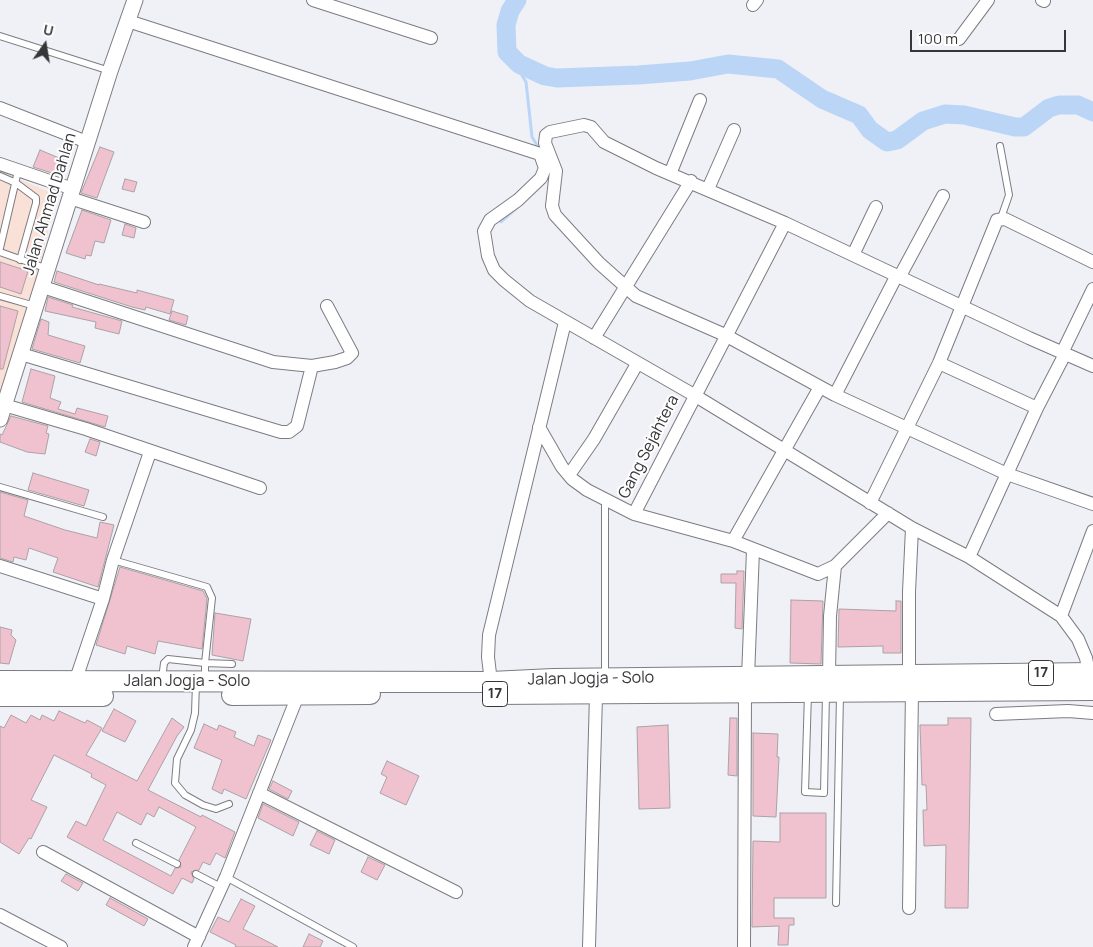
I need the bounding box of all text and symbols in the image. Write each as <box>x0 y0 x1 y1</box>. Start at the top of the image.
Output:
north arrow <box>20 20 70 70</box>
text: U <box>41 20 56 40</box>
scale bar <box>913 20 1069 52</box>
text: 100 m <box>918 28 958 49</box>
street label: Jalan Ahmad Dahlan <box>19 131 81 277</box>
street label: Gang Sejahtera <box>615 392 683 502</box>
road number: 17 <box>1028 660 1054 686</box>
street label: Jalan Jogja - Solo <box>528 668 654 690</box>
street label: Jalan Jogja - Solo <box>124 672 250 692</box>
road number: 17 <box>482 682 508 706</box>

